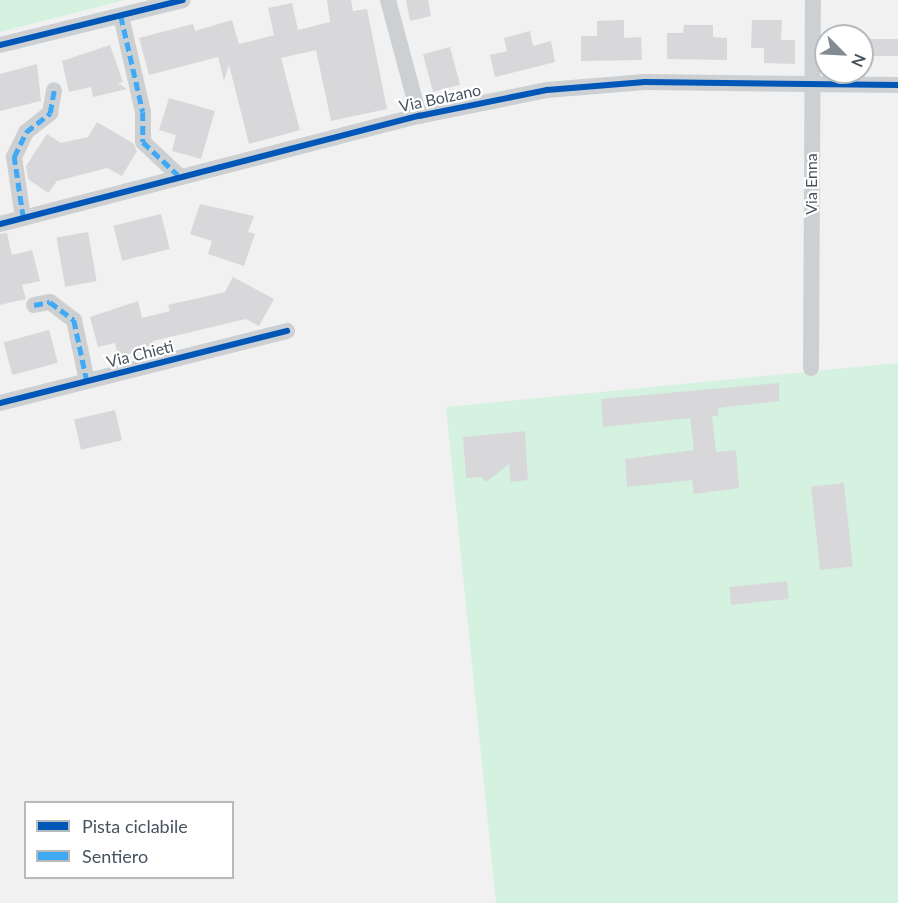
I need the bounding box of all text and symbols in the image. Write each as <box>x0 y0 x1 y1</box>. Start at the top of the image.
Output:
north arrow <box>814 24 874 84</box>
text: N <box>848 51 870 70</box>
street label: Via Bolzano <box>397 80 483 116</box>
street label: Via Enna <box>801 153 821 215</box>
street label: Via Chieti <box>104 336 176 372</box>
legend <box>24 801 234 879</box>
text: Pista ciclabile <box>82 815 188 837</box>
text: Sentiero <box>82 845 148 867</box>

